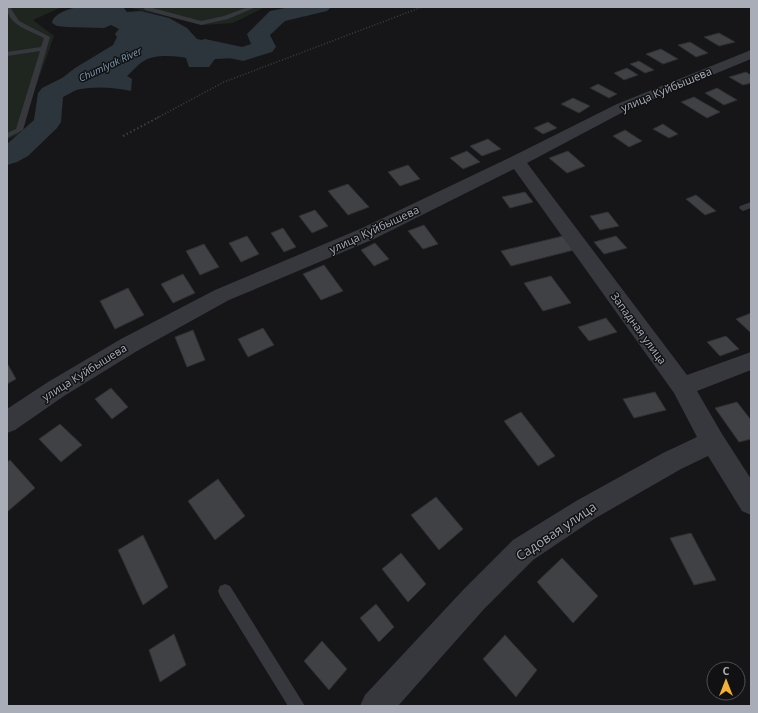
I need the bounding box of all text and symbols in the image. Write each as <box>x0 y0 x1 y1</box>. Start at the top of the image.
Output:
water label: Chumlyak River <box>76 43 145 85</box>
street label: улица Куйбышева <box>618 63 714 115</box>
street label: улица Куйбышева <box>327 202 421 256</box>
street label: Западная улица <box>608 289 670 367</box>
street label: улица Куйбышева <box>39 340 129 404</box>
street label: Садовая улица <box>512 497 600 565</box>
north arrow <box>706 661 746 701</box>
text: С <box>722 663 730 678</box>

